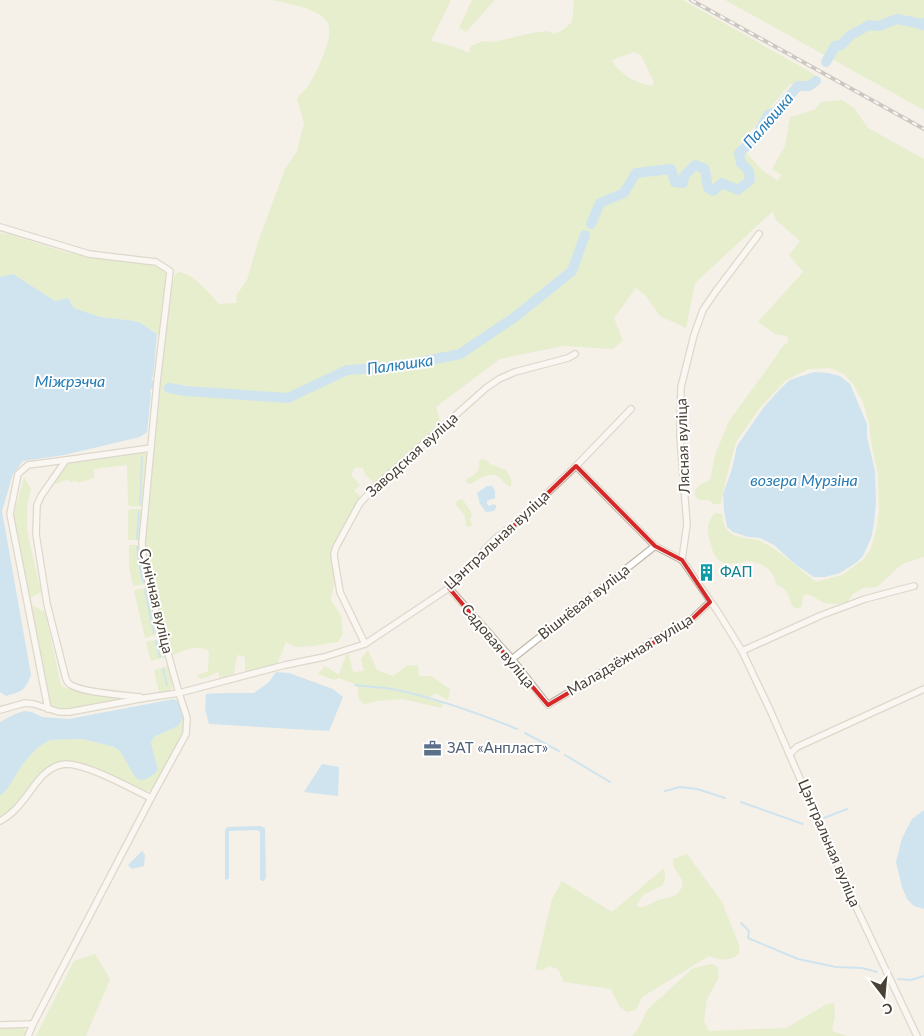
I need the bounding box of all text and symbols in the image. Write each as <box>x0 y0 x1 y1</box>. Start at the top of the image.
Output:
water label: Палюшка <box>738 88 797 151</box>
water label: Палюшка <box>365 349 434 378</box>
water label: Міжрэчча <box>35 371 105 390</box>
street label: Лясная вуліца <box>671 398 693 495</box>
street label: Заводская вуліца <box>362 408 461 500</box>
water label: возера Мурзіна <box>750 470 858 489</box>
street label: Цэнтральная вуліца <box>440 486 553 593</box>
street label: Сунічная вуліца <box>136 546 178 655</box>
street label: Вішнёвая вуліца <box>534 560 633 643</box>
building icon: ФАП <box>696 562 716 582</box>
place label: ФАП <box>720 562 753 580</box>
street label: Садовая вуліца <box>458 600 539 691</box>
street label: Маладзёжная вуліца <box>563 609 696 699</box>
office icon: ЗАТ «Анпласт» <box>423 738 443 758</box>
place label: ЗАТ «Анпласт» <box>447 738 548 756</box>
street label: Цэнтральная вуліца <box>795 776 865 909</box>
north arrow <box>859 971 909 1021</box>
text: С <box>880 1000 895 1019</box>

